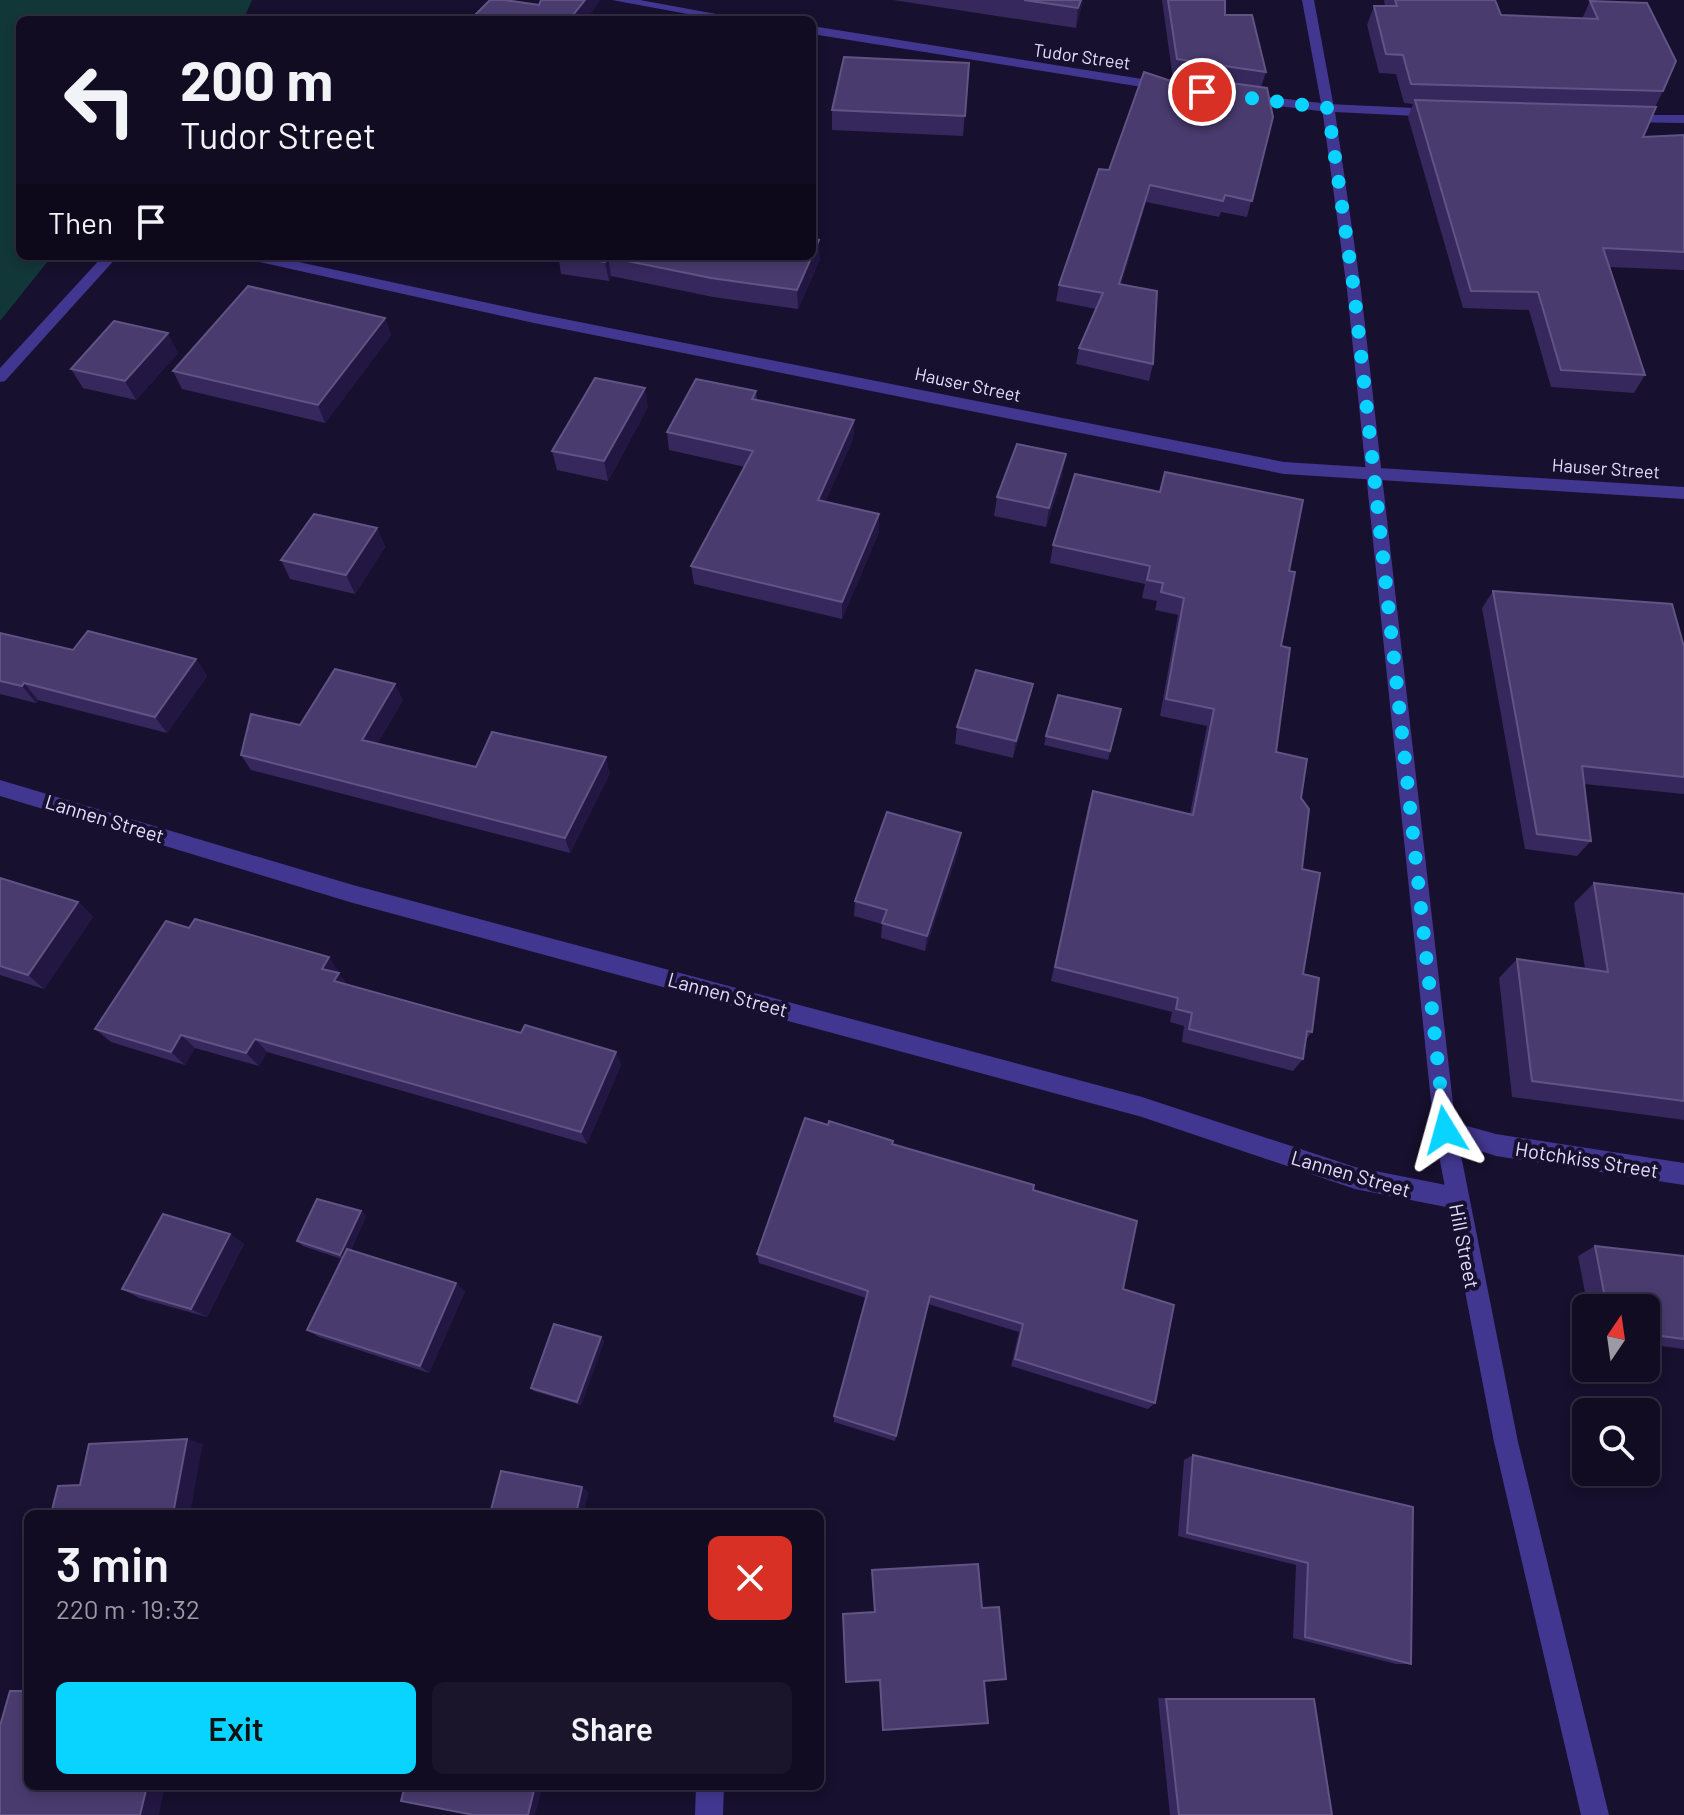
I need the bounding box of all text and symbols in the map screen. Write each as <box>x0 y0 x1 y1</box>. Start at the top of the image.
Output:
street label: Tudor Street <box>1032 38 1132 74</box>
text: 200 m <box>180 45 333 112</box>
icon: left <box>48 48 152 152</box>
pin <box>1168 58 1236 126</box>
icon: arrive <box>1180 70 1224 114</box>
text: Tudor Street <box>180 113 376 156</box>
icon: arrive <box>129 200 173 244</box>
text: Then <box>48 204 113 240</box>
street label: Hauser Street <box>913 362 1023 406</box>
street label: Hauser Street <box>1551 453 1661 483</box>
street label: Lannen Street <box>43 789 167 847</box>
street label: Lannen Street <box>665 966 791 1022</box>
position arrow <box>1403 1088 1487 1172</box>
street label: Hotchkiss Street <box>1514 1136 1660 1182</box>
street label: Lannen Street <box>1289 1145 1413 1201</box>
street label: Hill Street <box>1445 1202 1485 1290</box>
north arrow <box>1572 1294 1660 1382</box>
map controls <box>1572 1294 1660 1486</box>
button: search <box>1572 1398 1660 1486</box>
text: 3 min <box>56 1534 169 1592</box>
button: close <box>708 1536 792 1620</box>
text: 220 m · 19:32 <box>56 1593 200 1624</box>
button: Exit <box>56 1682 416 1774</box>
button: Share <box>432 1682 792 1774</box>

